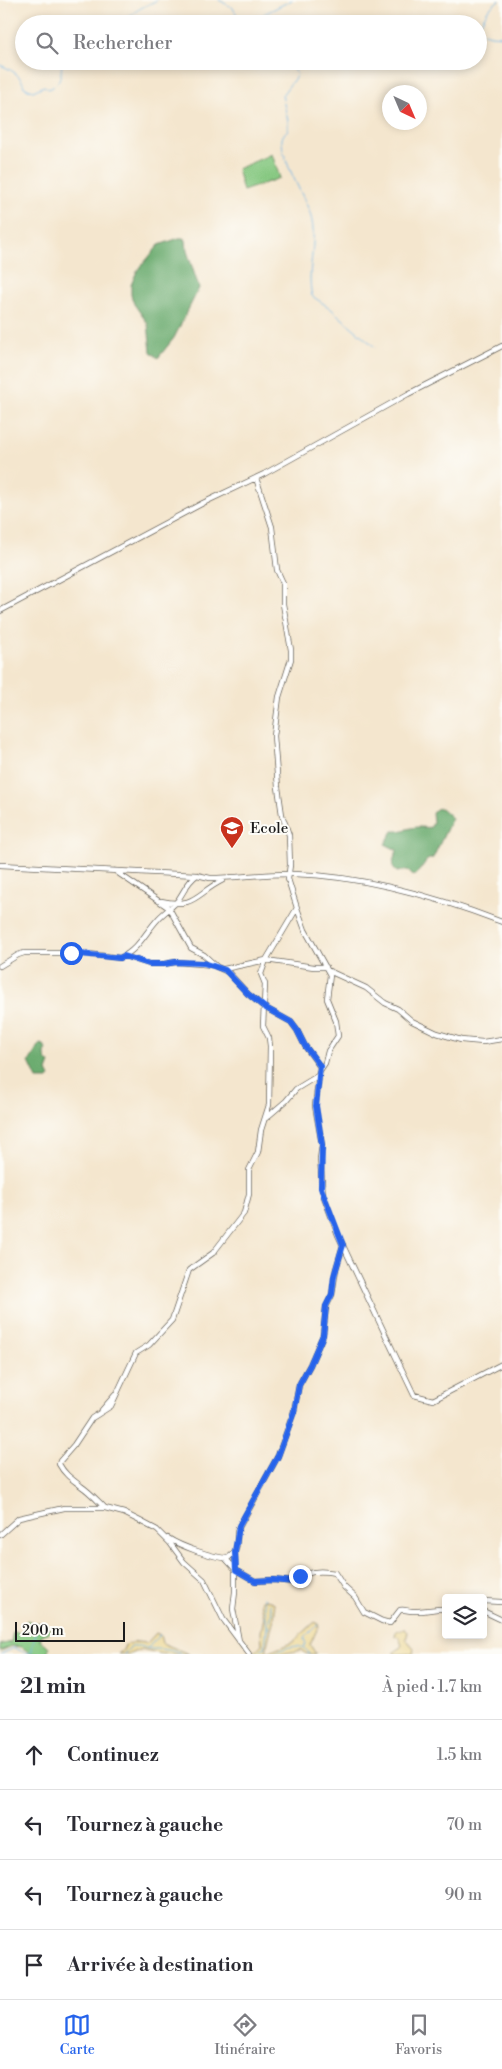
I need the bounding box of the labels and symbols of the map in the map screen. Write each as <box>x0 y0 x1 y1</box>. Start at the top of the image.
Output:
north arrow <box>382 85 427 130</box>
school or university icon: Ecole <box>219 815 245 849</box>
place label: Ecole <box>250 819 288 838</box>
route start <box>60 942 83 965</box>
route end <box>289 1565 312 1588</box>
scale bar <box>15 1619 125 1642</box>

